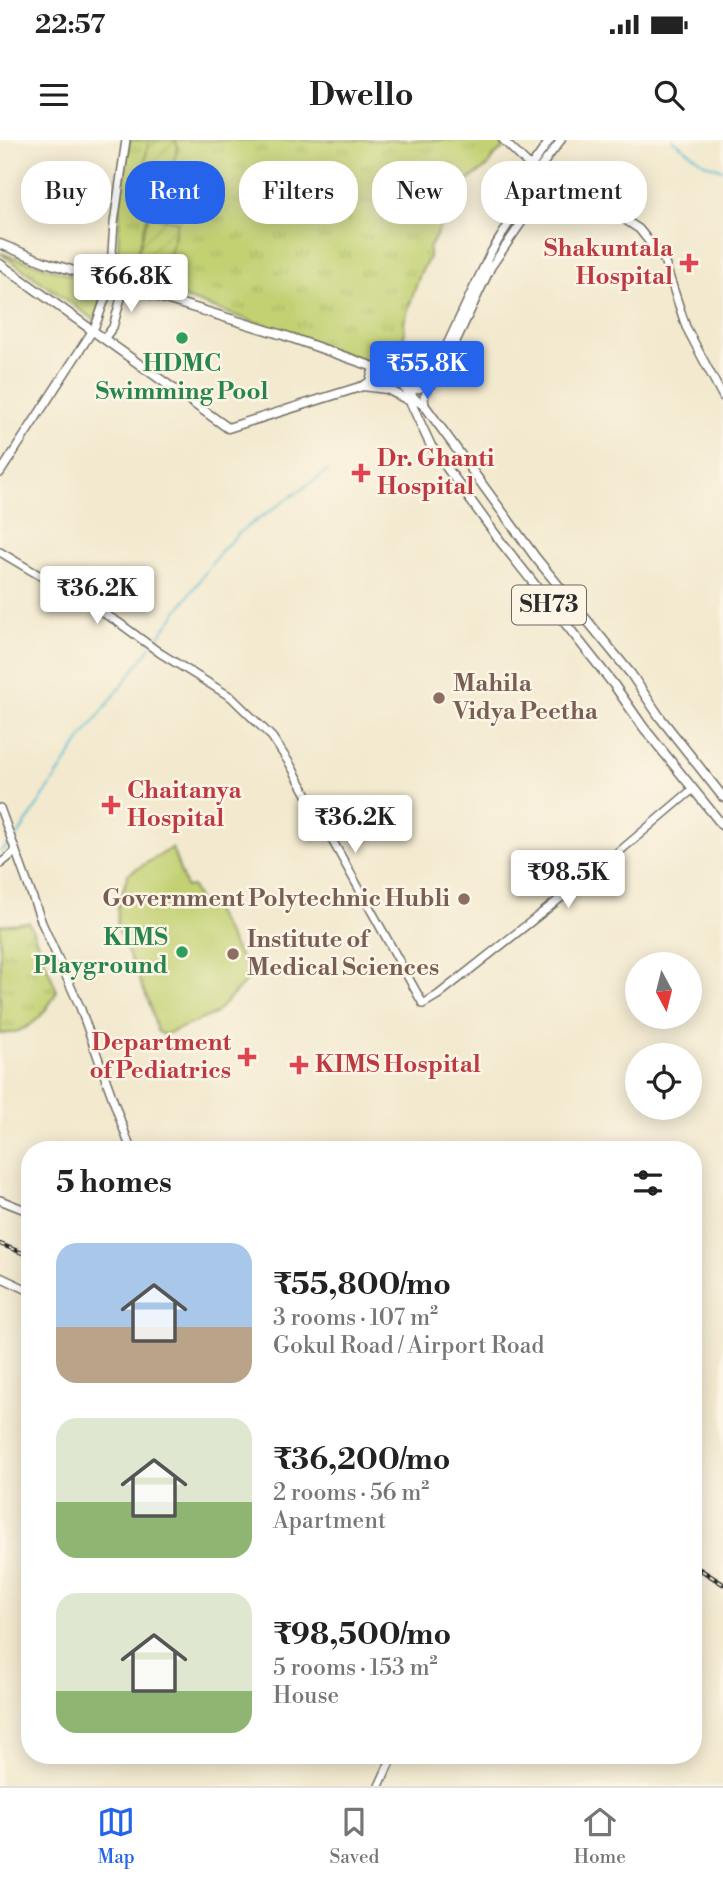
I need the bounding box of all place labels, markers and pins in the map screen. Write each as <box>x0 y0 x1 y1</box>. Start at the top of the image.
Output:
place label: Shakuntala Hospital <box>544 234 674 292</box>
marker: Shakuntala Hospital <box>679 253 699 273</box>
pin: ₹66.8K <box>74 254 188 314</box>
marker: HDMC Swimming Pool <box>174 330 190 346</box>
pin: ₹55.8K <box>370 342 484 401</box>
place label: HDMC Swimming Pool <box>95 349 269 407</box>
place label: Dr. Ghanti Hospital <box>377 444 495 502</box>
marker: Dr. Ghanti Hospital <box>351 463 371 483</box>
pin: ₹36.2K <box>40 566 154 626</box>
place label: Mahila Vidya Peetha <box>452 669 599 727</box>
marker: Mahila Vidya Peetha <box>431 690 447 706</box>
place label: Chaitanya Hospital <box>127 776 242 834</box>
marker: Chaitanya Hospital <box>101 795 121 815</box>
pin: ₹36.2K <box>298 796 412 855</box>
pin: ₹98.5K <box>511 850 625 910</box>
place label: Government Polytechnic Hubli <box>102 884 450 914</box>
marker: Government Polytechnic Hubli <box>456 891 472 907</box>
place label: KIMS Playground <box>33 923 168 981</box>
place label: Institute of Medical Sciences <box>247 925 439 983</box>
marker: KIMS Playground <box>174 944 190 960</box>
marker: Institute of Medical Sciences <box>225 946 241 962</box>
place label: Department of Pediatrics <box>90 1028 231 1086</box>
marker: Department of Pediatrics <box>237 1047 257 1067</box>
place label: KIMS Hospital <box>315 1050 481 1080</box>
marker: KIMS Hospital <box>289 1055 309 1075</box>

